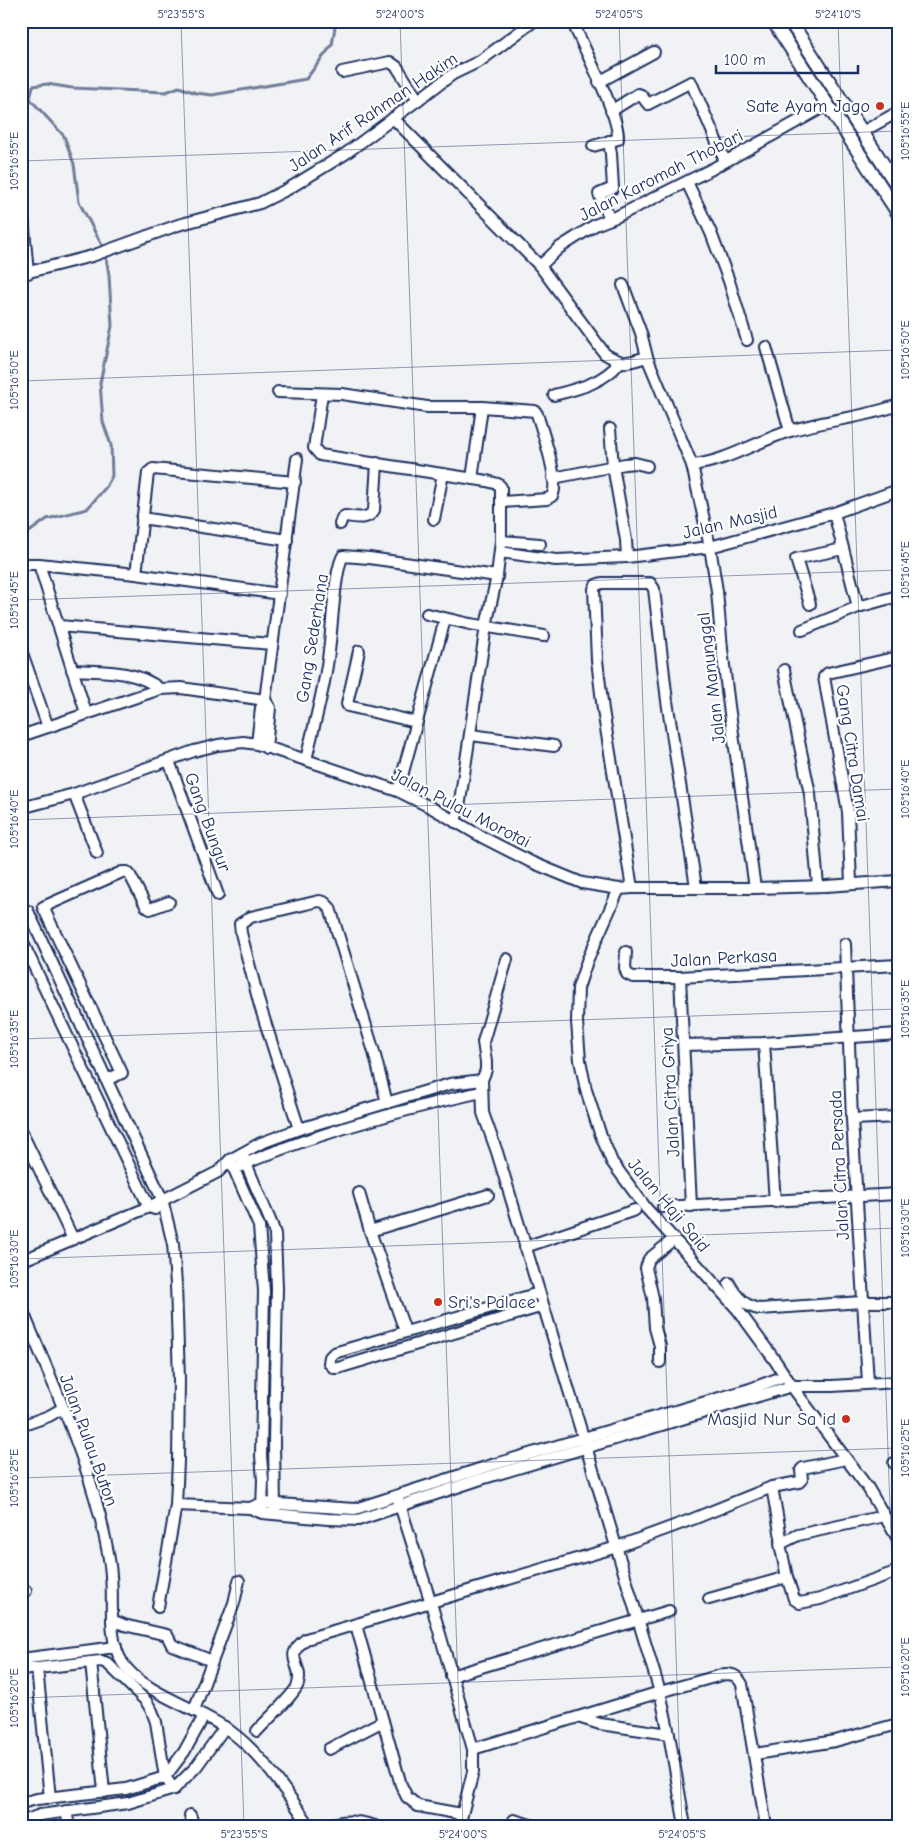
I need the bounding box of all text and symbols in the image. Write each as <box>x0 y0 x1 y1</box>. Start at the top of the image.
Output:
text: 5°23'55"S <box>157 7 205 21</box>
text: 5°24'00"S <box>376 7 425 21</box>
text: 5°24'05"S <box>595 7 643 21</box>
text: 5°24'10"S <box>815 7 861 21</box>
scale bar <box>716 42 859 74</box>
street label: Jalan Arif Rahman Hakim <box>285 48 462 177</box>
text: 100 m <box>724 51 766 69</box>
place label: Sate Ayam Jago <box>746 96 870 117</box>
marker: Sate Ayam Jago <box>874 100 886 112</box>
text: 105°16'55"E <box>898 102 912 160</box>
street label: Jalan Karomah Thobari <box>576 125 747 226</box>
text: 105°16'55"E <box>7 132 21 190</box>
text: 105°16'50"E <box>898 320 912 380</box>
text: 105°16'50"E <box>7 350 21 410</box>
street label: Jalan Masjid <box>681 501 779 544</box>
text: 105°16'45"E <box>898 541 912 599</box>
text: 105°16'45"E <box>7 571 21 629</box>
street label: Gang Sederhana <box>292 572 333 704</box>
street label: Jalan Manunggal <box>693 611 730 745</box>
street label: Gang Citra Damai <box>831 683 874 823</box>
text: 105°16'40"E <box>898 760 912 818</box>
street label: Jalan Pulau Morotai <box>388 764 534 853</box>
street label: Gang Bungur <box>180 770 235 875</box>
text: 105°16'40"E <box>7 790 21 848</box>
street label: Jalan Perkasa <box>670 945 778 972</box>
text: 105°16'35"E <box>898 980 912 1038</box>
text: 105°16'35"E <box>7 1010 21 1068</box>
street label: Jalan Citra Griya <box>657 1026 684 1158</box>
street label: Jalan Citra Persada <box>825 1089 854 1240</box>
street label: Jalan Haji Said <box>623 1154 714 1257</box>
text: 105°16'30"E <box>898 1198 912 1258</box>
text: 105°16'30"E <box>7 1229 21 1289</box>
place label: Sri's Palace <box>448 1292 536 1313</box>
marker: Sri's Palace <box>432 1296 444 1308</box>
street label: Jalan Pulau Buton <box>55 1371 122 1509</box>
place label: Masjid Nur Sa id <box>707 1409 836 1430</box>
marker: Masjid Nur Sa id <box>840 1413 852 1425</box>
text: 105°16'25"E <box>898 1419 912 1477</box>
text: 105°16'25"E <box>7 1449 21 1507</box>
text: 105°16'20"E <box>898 1637 912 1697</box>
text: 105°16'20"E <box>7 1668 21 1728</box>
text: 5°23'55"S <box>220 1827 268 1841</box>
text: 5°24'00"S <box>439 1827 488 1841</box>
text: 5°24'05"S <box>658 1827 706 1841</box>

